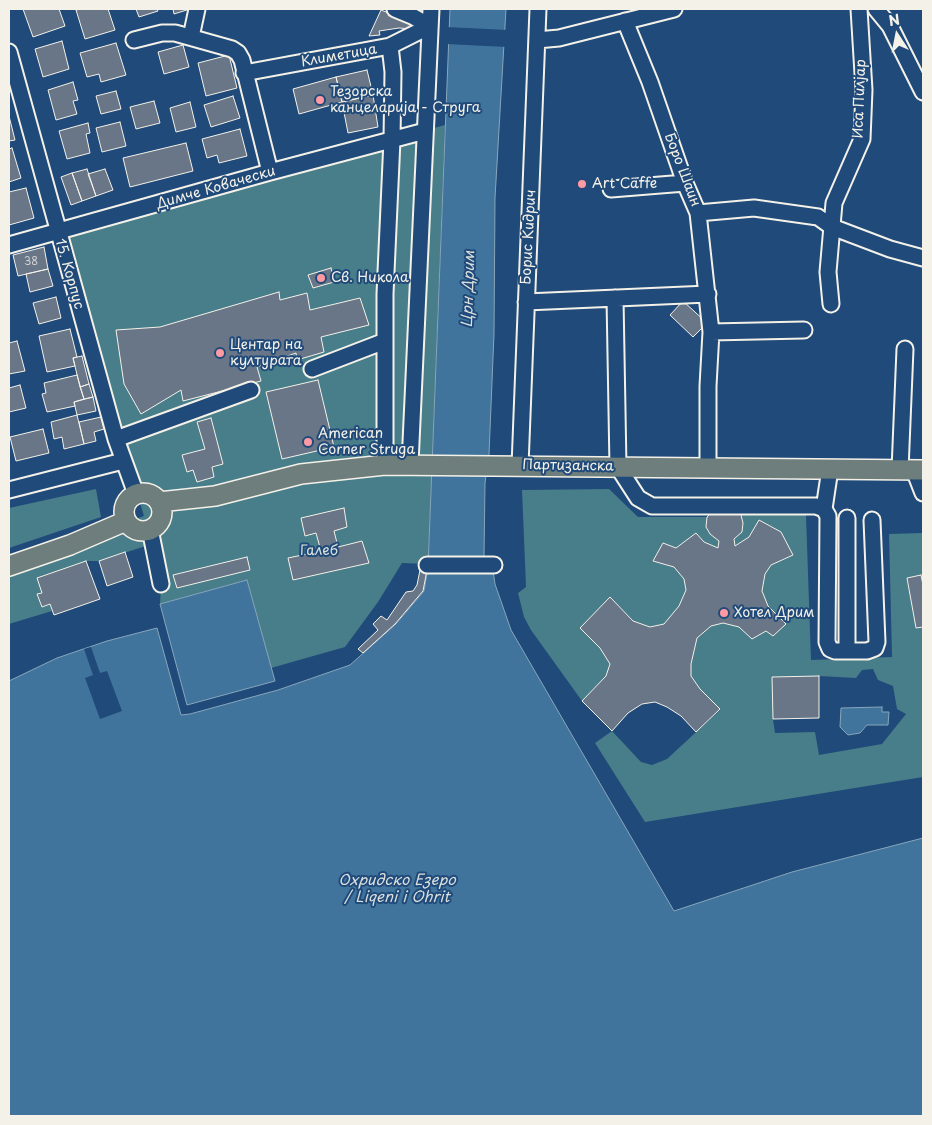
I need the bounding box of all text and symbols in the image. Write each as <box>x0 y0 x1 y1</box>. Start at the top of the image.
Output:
text: N <box>887 8 901 31</box>
north arrow <box>872 10 922 60</box>
street label: Климетица <box>300 41 378 71</box>
street label: Иса Пилјар <box>850 59 870 139</box>
place label: Тезорска канцеларија - Струга <box>330 84 480 116</box>
marker: Тезорска канцеларија - Струга <box>314 94 326 106</box>
street label: Боро Шаин <box>660 131 704 209</box>
street label: Димче Ковачески <box>155 163 277 213</box>
place label: Art Caffe <box>592 176 657 192</box>
marker: Art Caffe <box>576 178 588 190</box>
street label: Борис Кидрич <box>518 189 540 285</box>
street label: 15. Корпус <box>51 237 87 311</box>
water label: Црн Дрим <box>459 250 479 328</box>
house number: 38 <box>24 255 38 269</box>
place label: Св. Никола <box>331 270 409 286</box>
marker: Св. Никола <box>315 272 327 284</box>
place label: Центар на културата <box>230 337 302 370</box>
marker: Центар на културата <box>214 347 226 359</box>
place label: American Corner Struga <box>318 426 415 458</box>
marker: American Corner Struga <box>302 436 314 448</box>
street label: Партизанска <box>522 457 614 475</box>
park label: Галеб <box>300 543 338 559</box>
place label: Хотел Дрим <box>734 605 815 621</box>
marker: Хотел Дрим <box>718 607 730 619</box>
water label: Охридско Езеро / Liqeni i Ohrit <box>338 872 456 907</box>

